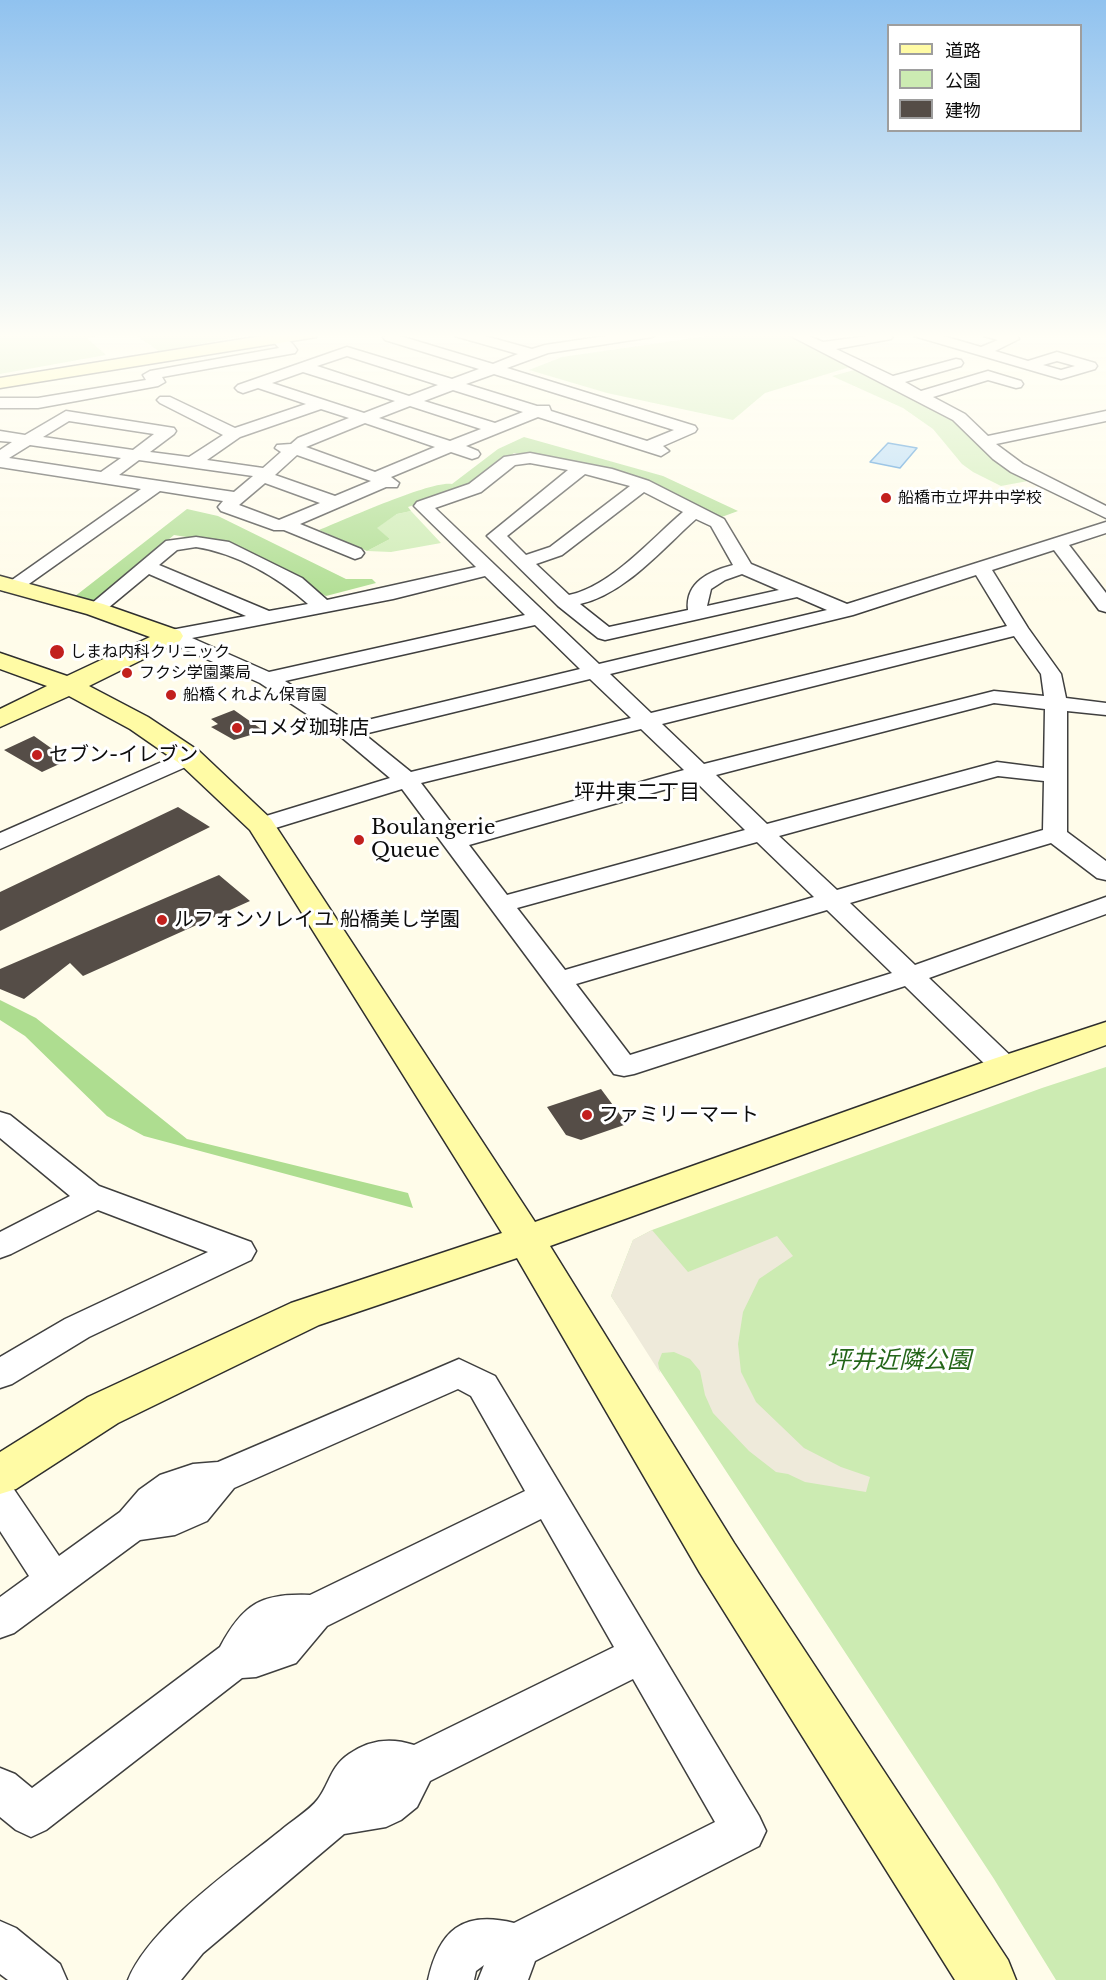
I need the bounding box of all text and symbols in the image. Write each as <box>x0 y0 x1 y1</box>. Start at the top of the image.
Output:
legend <box>887 24 1082 132</box>
text: 道路 <box>945 40 981 62</box>
text: 公園 <box>945 70 981 92</box>
text: 建物 <box>945 100 981 122</box>
place label: 船橋市立坪井中学校 <box>898 488 1042 508</box>
marker: 船橋市立坪井中学校 <box>879 491 893 505</box>
place label: しまね内科クリニック <box>70 642 230 662</box>
marker: しまね内科クリニック <box>48 643 66 661</box>
place label: フクシ学園薬局 <box>139 663 251 683</box>
marker: フクシ学園薬局 <box>120 666 134 680</box>
place label: 船橋くれよん保育園 <box>183 685 327 705</box>
marker: 船橋くれよん保育園 <box>164 688 178 702</box>
place label: コメダ珈琲店 <box>249 716 369 740</box>
marker: コメダ珈琲店 <box>230 721 244 735</box>
place label: セブン-イレブン <box>49 743 198 767</box>
marker: セブン-イレブン <box>30 748 44 762</box>
district label: 坪井東二丁目 <box>574 780 700 806</box>
place label: Boulangerie Queue <box>371 816 495 863</box>
marker: Boulangerie Queue <box>352 833 366 847</box>
place label: ルフォンソレイユ 船橋美し学園 <box>174 908 460 932</box>
marker: ルフォンソレイユ 船橋美し学園 <box>155 913 169 927</box>
place label: ファミリーマート <box>599 1103 759 1127</box>
marker: ファミリーマート <box>580 1108 594 1122</box>
park label: 坪井近隣公園 <box>827 1347 971 1375</box>

